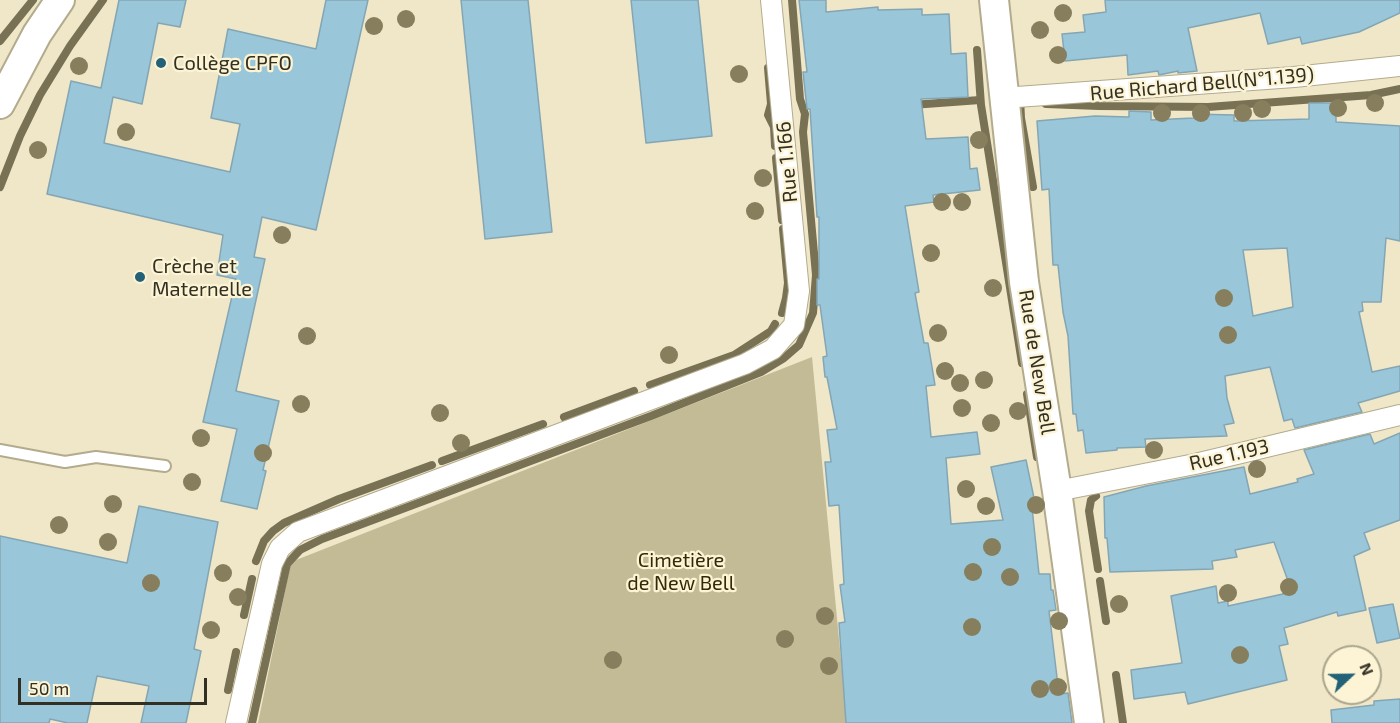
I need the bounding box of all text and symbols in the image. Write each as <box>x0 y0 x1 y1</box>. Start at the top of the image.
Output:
place label: Collège CPFO <box>173 51 292 75</box>
marker: Collège CPFO <box>154 56 168 70</box>
street label: Rue Richard Bell(N°1.139) <box>1089 62 1315 106</box>
street label: Rue 1.166 <box>771 120 803 204</box>
place label: Crèche et Maternelle <box>152 254 252 301</box>
marker: Crèche et Maternelle <box>133 270 147 284</box>
street label: Rue de New Bell <box>1014 288 1060 436</box>
street label: Rue 1.193 <box>1187 434 1271 476</box>
park label: Cimetière de New Bell <box>627 548 735 595</box>
north arrow <box>1322 645 1382 705</box>
text: N <box>1356 660 1378 678</box>
scale bar <box>21 666 210 704</box>
text: 50 m <box>29 677 69 699</box>

